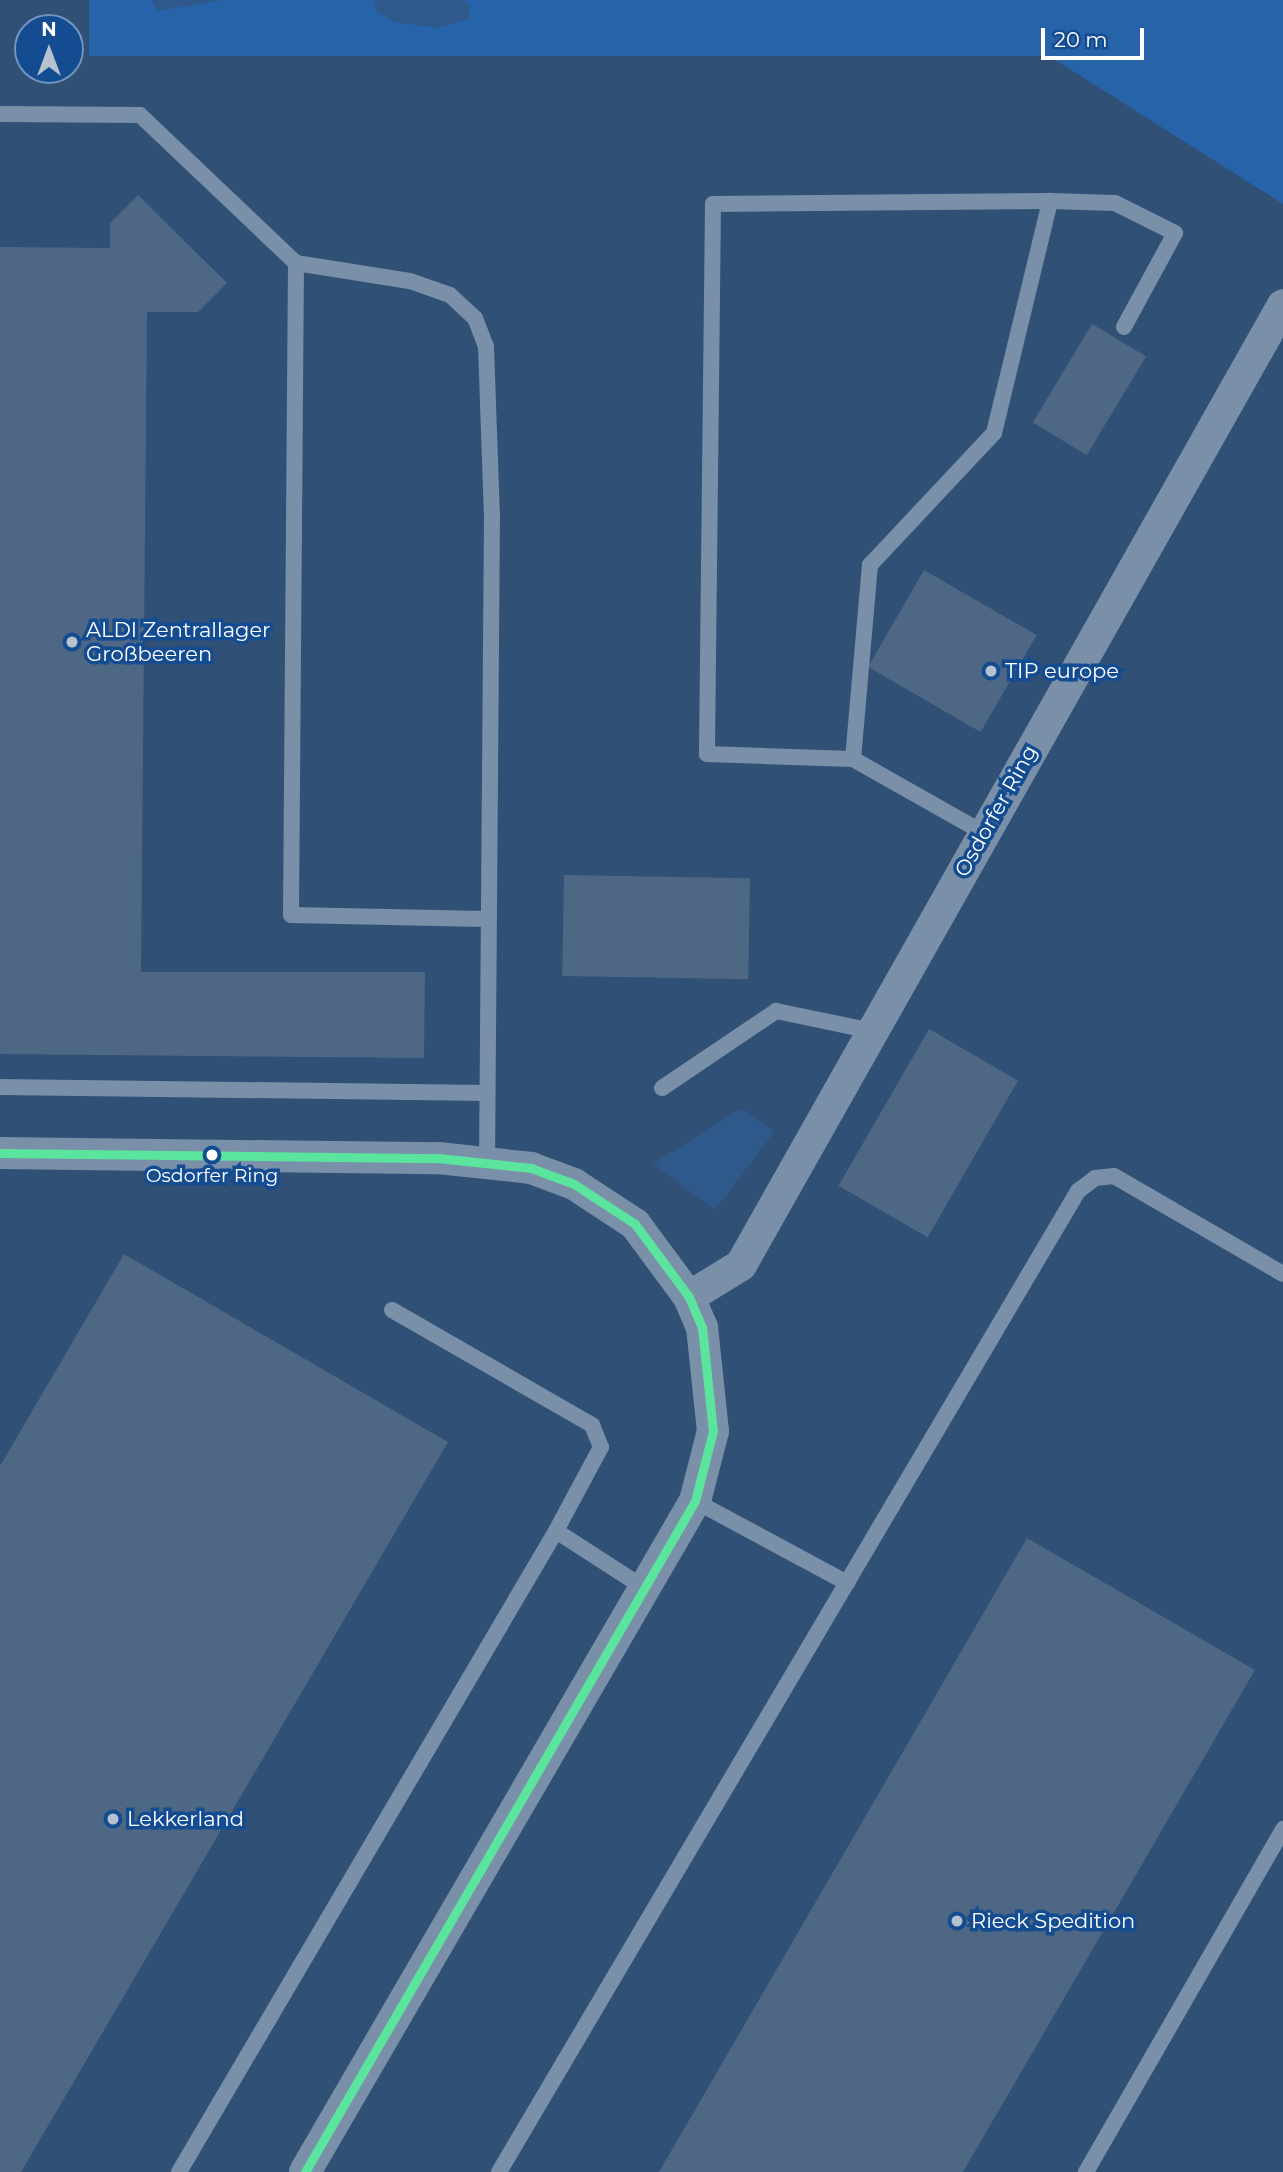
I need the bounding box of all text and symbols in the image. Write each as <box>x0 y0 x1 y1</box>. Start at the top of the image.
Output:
north arrow <box>14 14 84 84</box>
scale bar <box>1045 14 1148 58</box>
text: N <box>41 18 57 41</box>
text: 20 m <box>1054 27 1108 52</box>
place label: ALDI Zentrallager Großbeeren <box>86 617 271 667</box>
marker: ALDI Zentrallager Großbeeren <box>64 634 80 650</box>
place label: TIP europe <box>1005 658 1119 684</box>
marker: TIP europe <box>983 663 999 679</box>
street label: Osdorfer Ring <box>949 741 1043 881</box>
marker: Osdorfer Ring <box>205 1148 219 1162</box>
place label: Osdorfer Ring <box>146 1165 278 1187</box>
place label: Lekkerland <box>127 1806 244 1832</box>
marker: Lekkerland <box>105 1811 121 1827</box>
place label: Rieck Spedition <box>971 1908 1135 1934</box>
marker: Rieck Spedition <box>949 1913 965 1929</box>

